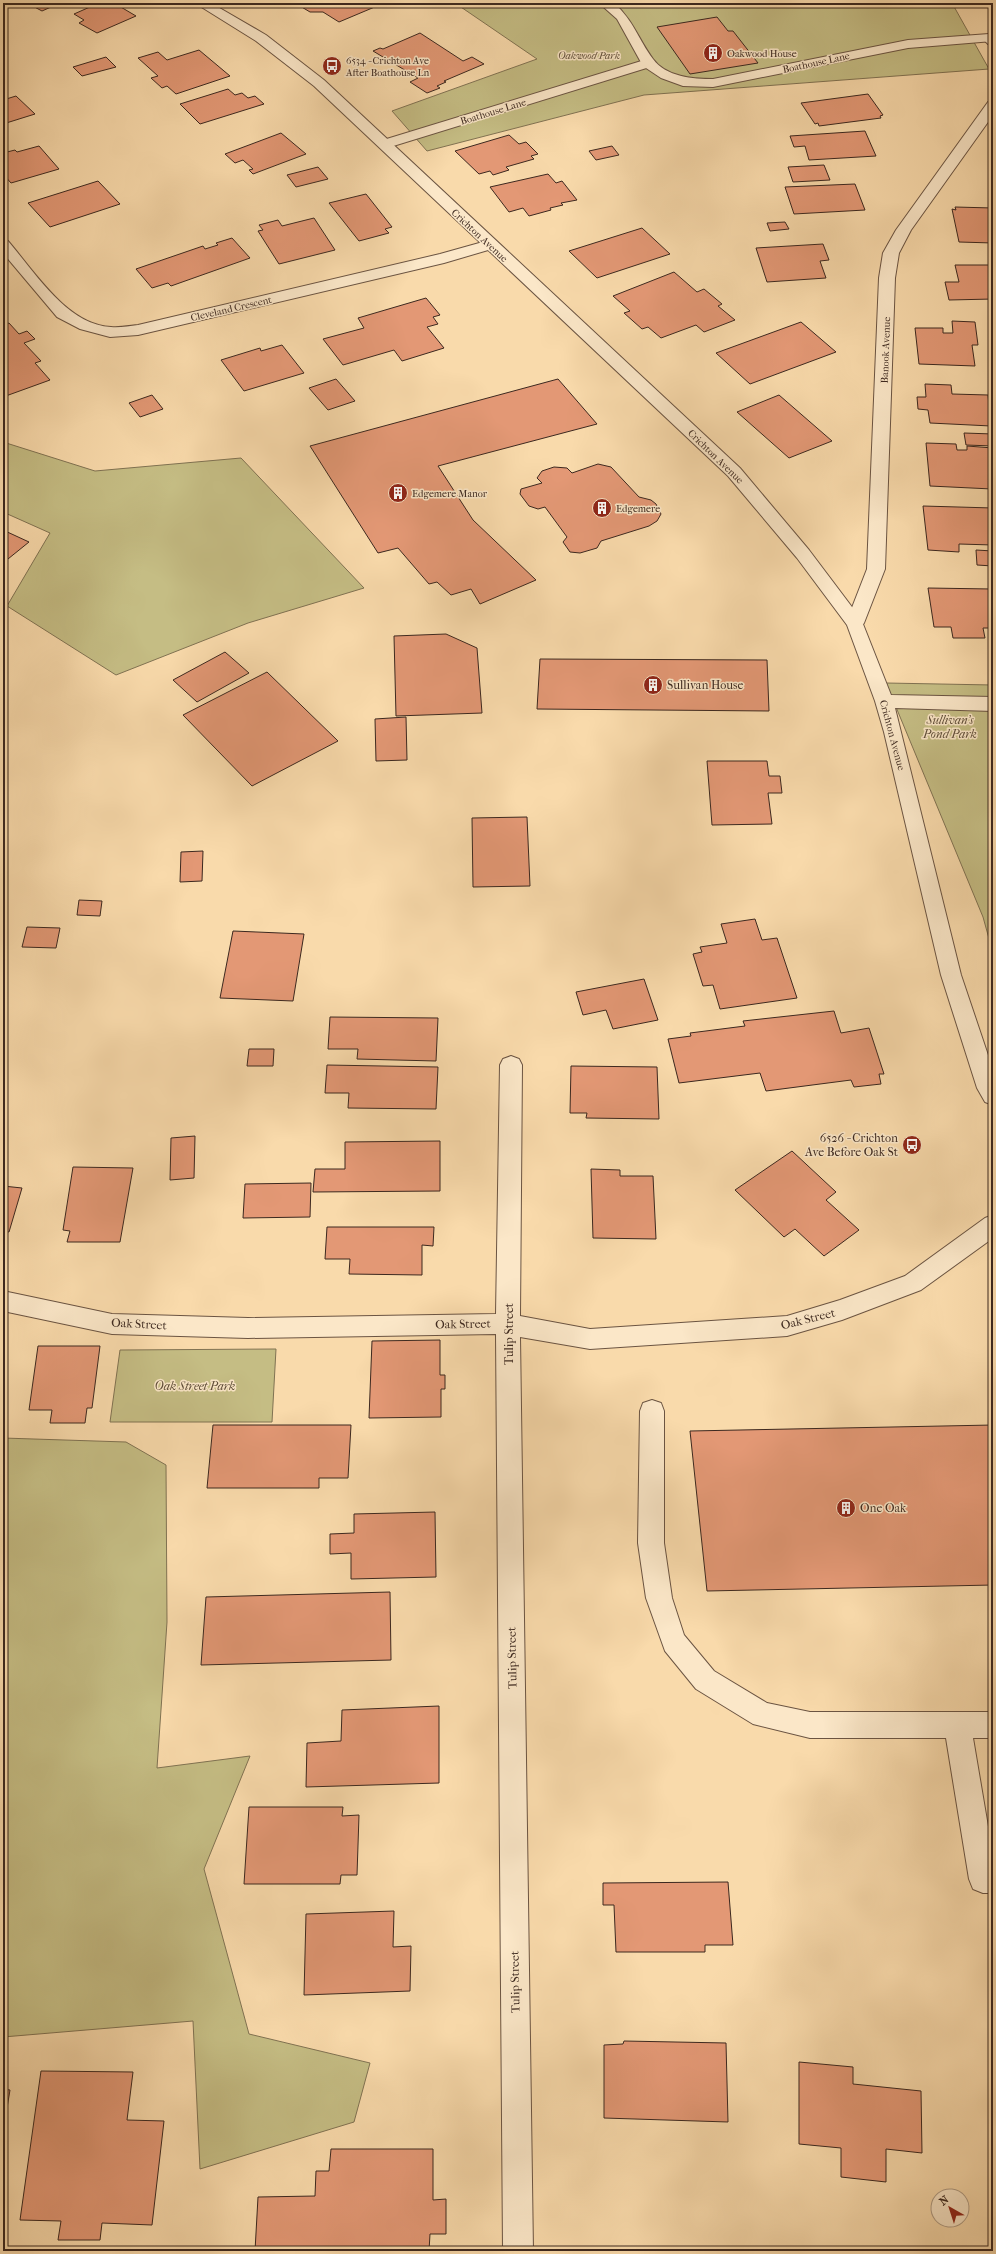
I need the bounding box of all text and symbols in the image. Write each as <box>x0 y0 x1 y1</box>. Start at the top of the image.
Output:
building icon: Oakwood House <box>702 42 724 64</box>
place label: Oakwood House <box>727 48 797 60</box>
park label: Oakwood Park <box>558 50 620 62</box>
street label: Boathouse Lane <box>782 50 851 76</box>
bus stop icon: 6534 - Crichton Ave After Boathouse Ln <box>321 55 343 77</box>
place label: 6534 - Crichton Ave After Boathouse Ln <box>345 55 429 79</box>
street label: Boathouse Lane <box>459 96 528 128</box>
street label: Crichton Avenue <box>449 207 510 265</box>
street label: Cleveland Crescent <box>189 294 273 324</box>
street label: Banook Avenue <box>879 317 893 383</box>
street label: Crichton Avenue <box>685 427 746 486</box>
building icon: Edgemere Manor <box>387 482 409 504</box>
place label: Edgemere Manor <box>412 488 488 500</box>
building icon: Edgemere <box>591 497 613 519</box>
place label: Edgemere <box>616 503 660 515</box>
building icon: Sullivan House <box>642 674 664 696</box>
place label: Sullivan House <box>667 678 743 692</box>
street label: Crichton Avenue <box>877 699 907 772</box>
park label: Sullivan's Pond Park <box>922 713 977 741</box>
place label: 6526 - Crichton Ave Before Oak St <box>804 1131 899 1159</box>
bus stop icon: 6526 - Crichton Ave Before Oak St <box>901 1134 923 1156</box>
street label: Tulip Street <box>502 1302 516 1365</box>
street label: Oak Street <box>779 1305 837 1333</box>
street label: Oak Street <box>111 1316 168 1332</box>
street label: Oak Street <box>435 1317 492 1331</box>
park label: Oak Street Park <box>155 1379 235 1393</box>
building icon: One Oak <box>835 1497 857 1519</box>
place label: One Oak <box>860 1501 907 1515</box>
street label: Tulip Street <box>504 1626 520 1689</box>
street label: Tulip Street <box>507 1950 523 2013</box>
north arrow <box>930 2188 970 2228</box>
text: N <box>937 2193 952 2208</box>

